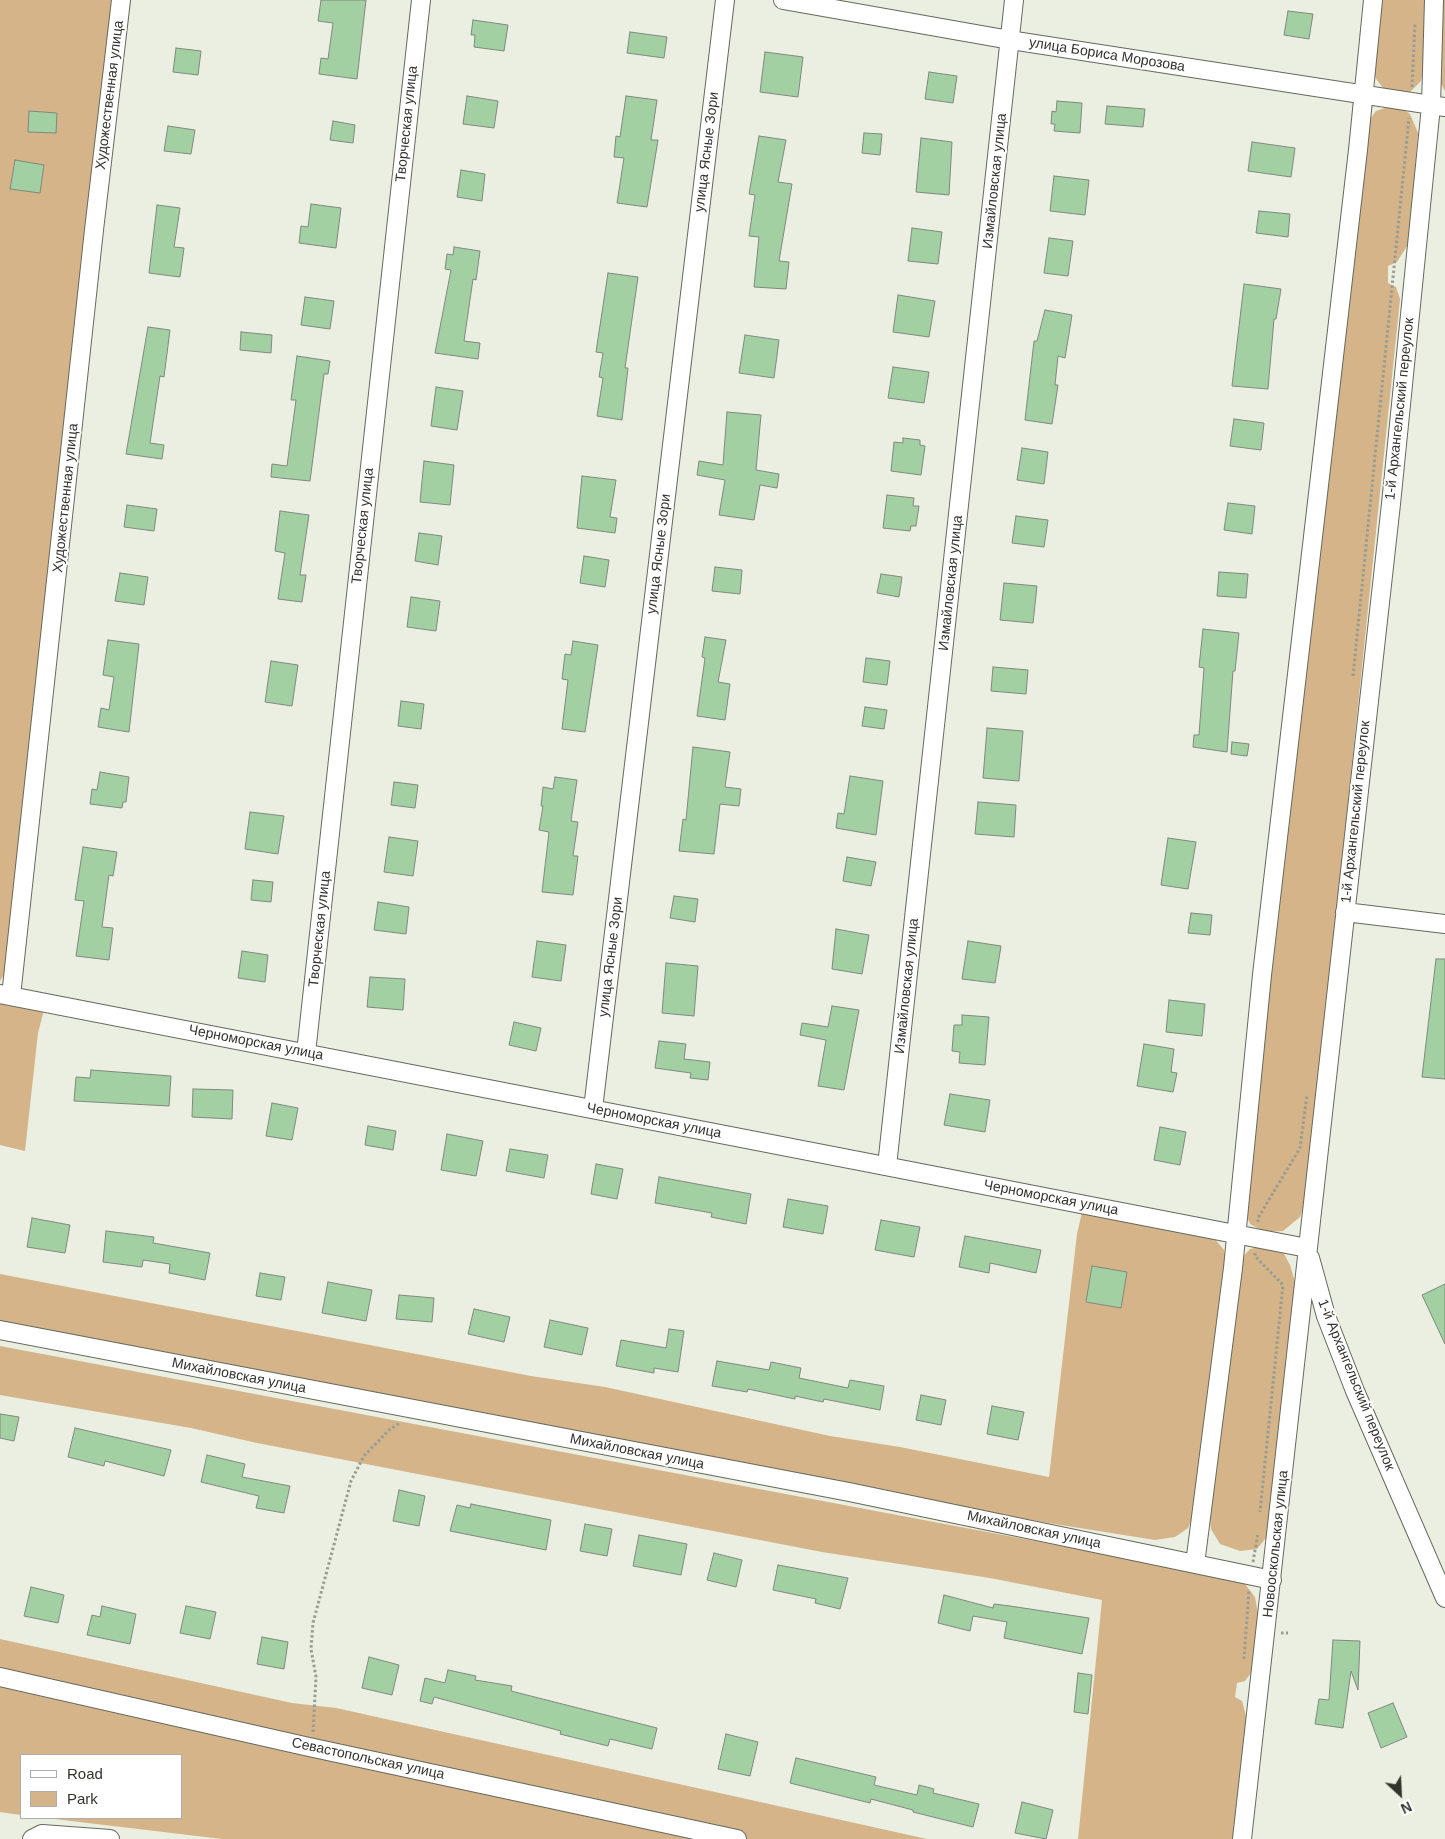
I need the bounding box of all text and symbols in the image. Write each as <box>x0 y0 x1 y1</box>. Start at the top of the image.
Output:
street label: Художественная улица <box>93 19 127 171</box>
street label: улица Бориса Морозова <box>1028 34 1186 76</box>
street label: Творческая улица <box>393 65 421 183</box>
street label: улица Ясные Зори <box>691 91 723 213</box>
street label: Измайловская улица <box>980 112 1010 250</box>
street label: 1-й Архангельский переулок <box>1382 317 1418 501</box>
street label: Художественная улица <box>50 422 82 574</box>
street label: Творческая улица <box>349 467 377 585</box>
street label: улица Ясные Зори <box>643 493 675 615</box>
street label: Измайловская улица <box>936 514 966 652</box>
street label: 1-й Архангельский переулок <box>1338 720 1374 904</box>
street label: Творческая улица <box>306 870 334 988</box>
street label: улица Ясные Зори <box>595 896 627 1018</box>
street label: Измайловская улица <box>892 917 922 1055</box>
street label: Черноморская улица <box>187 1022 325 1064</box>
street label: Черноморская улица <box>585 1100 723 1142</box>
street label: Черноморская улица <box>982 1177 1120 1219</box>
street label: 1-й Архангельский переулок <box>1314 1297 1398 1473</box>
street label: Михайловская улица <box>170 1355 308 1397</box>
street label: Михайловская улица <box>568 1431 706 1473</box>
street label: Новооскольская улица <box>1260 1469 1292 1619</box>
street label: Михайловская улица <box>965 1508 1103 1552</box>
street label: Севастопольская улица <box>290 1735 446 1783</box>
legend <box>20 1754 182 1819</box>
text: Road <box>67 1765 103 1782</box>
north arrow <box>1375 1769 1425 1819</box>
text: Park <box>67 1790 98 1807</box>
text: N <box>1398 1798 1414 1817</box>

